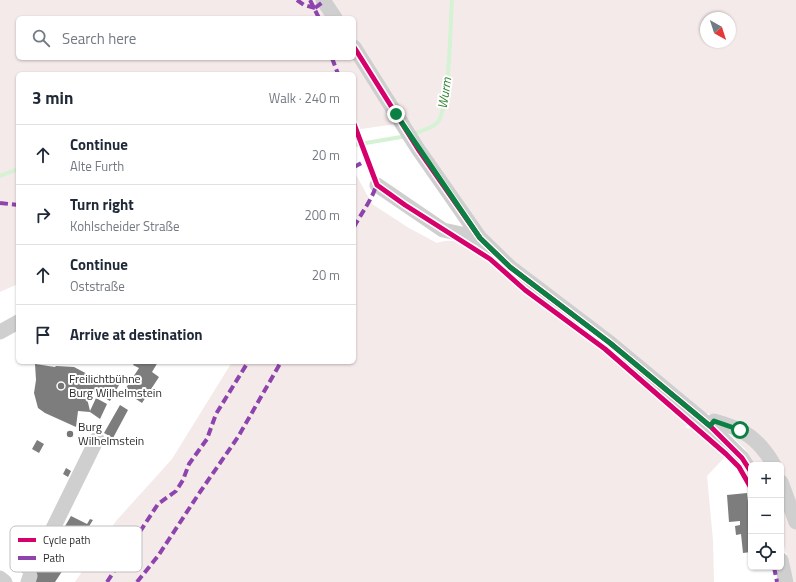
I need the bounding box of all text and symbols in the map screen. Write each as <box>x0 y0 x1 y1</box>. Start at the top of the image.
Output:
north arrow <box>700 12 736 48</box>
search box <box>16 16 356 60</box>
icon: search <box>30 27 52 49</box>
text: Search here <box>62 27 136 50</box>
water label: Wurm <box>432 75 456 110</box>
text: 3 min <box>32 85 73 111</box>
text: Walk · 240 m <box>269 88 340 108</box>
route end <box>387 105 405 123</box>
text: Continue <box>70 133 128 156</box>
icon: ahead <box>32 144 54 166</box>
text: 20 m <box>312 145 340 165</box>
text: Alte Furth <box>70 156 124 176</box>
text: Turn right <box>70 193 134 216</box>
icon: right <box>32 204 54 226</box>
text: 200 m <box>304 205 340 225</box>
text: Kohlscheider Straße <box>70 216 180 236</box>
text: Continue <box>70 253 128 276</box>
icon: ahead <box>32 264 54 286</box>
text: 20 m <box>312 265 340 285</box>
text: Oststraße <box>70 276 125 296</box>
text: Arrive at destination <box>70 323 203 346</box>
icon: arrive <box>32 324 54 346</box>
place label: Freilichtbühne Burg Wilhelmstein <box>69 369 162 402</box>
marker: Freilichtbühne Burg Wilhelmstein <box>56 381 66 391</box>
place label: Burg Wilhelmstein <box>78 417 144 450</box>
route start <box>731 421 749 439</box>
marker: Burg Wilhelmstein <box>65 429 75 439</box>
map controls <box>748 462 784 570</box>
button: + <box>748 462 784 498</box>
button: − <box>748 498 784 534</box>
legend <box>10 526 142 572</box>
text: Cycle path <box>43 532 91 548</box>
button: locate <box>748 534 784 570</box>
text: Path <box>43 550 65 566</box>

